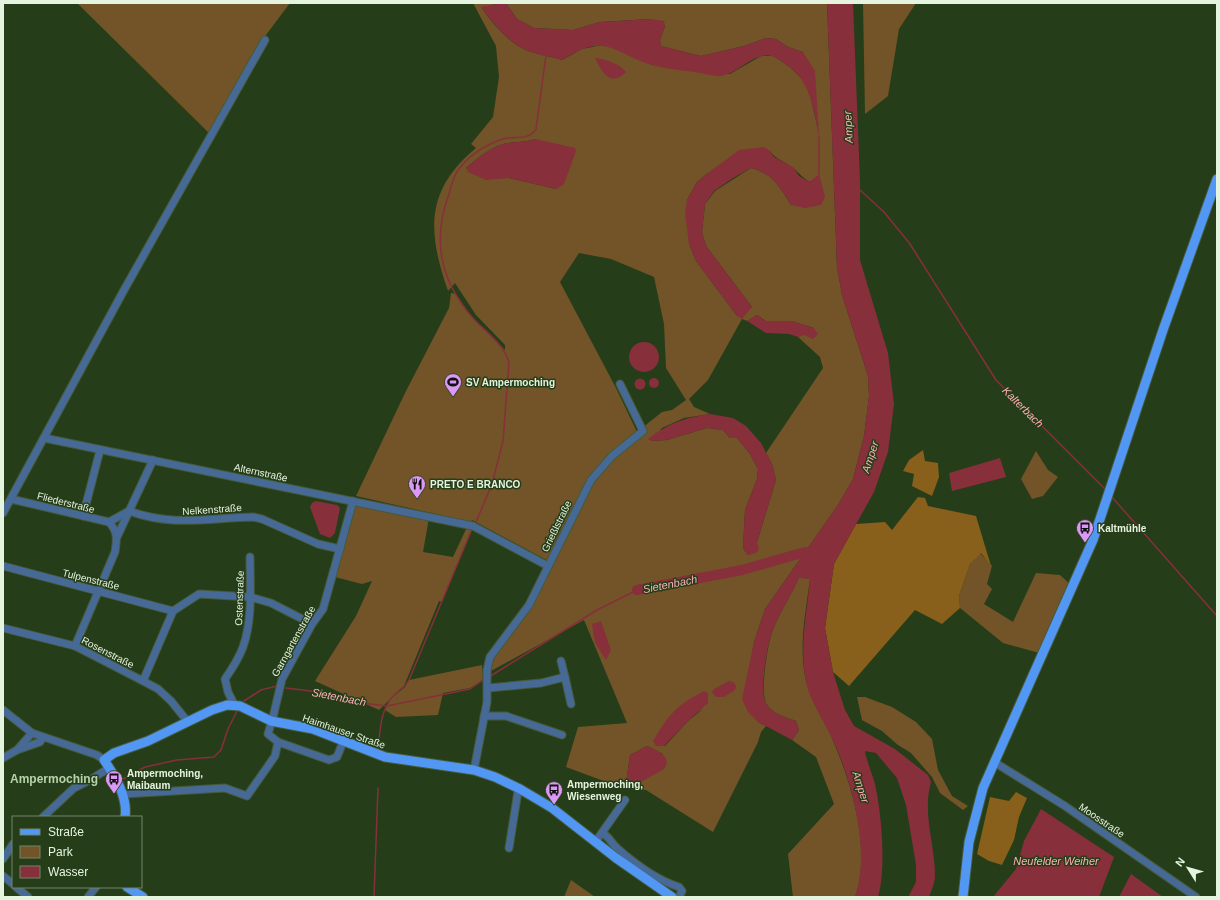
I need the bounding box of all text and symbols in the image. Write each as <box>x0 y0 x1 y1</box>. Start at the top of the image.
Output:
water label: Amper <box>841 109 855 144</box>
sports icon: SV Ampermoching <box>443 372 463 397</box>
place label: SV Ampermoching <box>466 377 555 388</box>
water label: Kalterbach <box>1000 384 1046 430</box>
water label: Amper <box>859 438 881 475</box>
street label: Alternstraße <box>233 461 289 484</box>
restaurant icon: PRETO E BRANCO <box>407 474 427 499</box>
place label: PRETO E BRANCO <box>430 479 521 490</box>
street label: Fliederstraße <box>36 490 96 515</box>
street label: Grießlstraße <box>539 498 574 554</box>
street label: Nelkenstraße <box>182 502 243 517</box>
bus stop icon: Kaltmühle <box>1075 518 1095 543</box>
place label: Kaltmühle <box>1098 523 1147 534</box>
street label: Tulpenstraße <box>61 567 121 592</box>
street label: Ostenstraße <box>233 570 246 626</box>
water label: Sietenbach <box>642 573 698 595</box>
street label: Garngartenstraße <box>269 604 318 678</box>
street label: Rosenstraße <box>80 635 136 671</box>
water label: Sietenbach <box>311 686 367 708</box>
street label: Haimhauser Straße <box>301 712 387 751</box>
place label: Ampermoching, Maibaum <box>127 768 203 791</box>
bus stop icon: Ampermoching, Maibaum <box>104 769 124 794</box>
water label: Amper <box>850 769 872 806</box>
district label: Ampermoching <box>10 772 98 786</box>
place label: Ampermoching, Wiesenweg <box>567 779 643 802</box>
bus stop icon: Ampermoching, Wiesenweg <box>544 780 564 805</box>
street label: Moosstraße <box>1077 801 1127 840</box>
legend <box>12 816 142 888</box>
text: Straße <box>48 825 84 839</box>
text: Park <box>48 845 74 859</box>
north arrow <box>1168 848 1208 888</box>
water label: Neufelder Weiher <box>1013 855 1100 867</box>
text: N <box>1173 855 1187 869</box>
text: Wasser <box>48 865 88 879</box>

